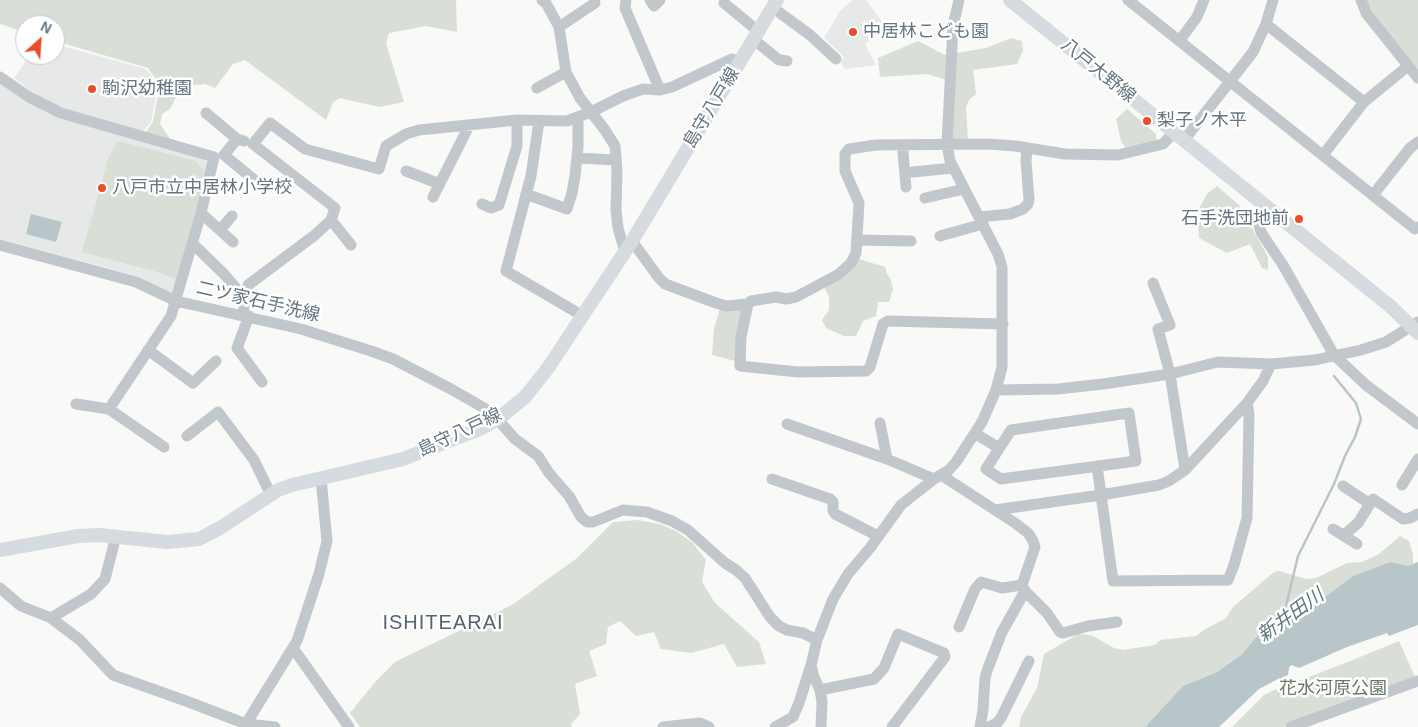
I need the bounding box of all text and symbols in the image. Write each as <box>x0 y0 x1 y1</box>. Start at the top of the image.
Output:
north arrow <box>15 15 65 65</box>
text: N <box>38 18 54 37</box>
place label: 中居林こども園 <box>863 21 989 43</box>
marker: 中居林こども園 <box>847 26 859 38</box>
street label: 八戸大野線 <box>1056 34 1140 108</box>
street label: 島守八戸線 <box>680 64 744 152</box>
place label: 駒沢幼稚園 <box>102 78 192 100</box>
marker: 駒沢幼稚園 <box>86 83 98 95</box>
place label: 梨子ノ木平 <box>1157 110 1247 132</box>
marker: 梨子ノ木平 <box>1141 115 1153 127</box>
place label: 八戸市立中居林小学校 <box>112 177 292 199</box>
marker: 八戸市立中居林小学校 <box>96 182 108 194</box>
place label: 石手洗団地前 <box>1181 208 1289 230</box>
marker: 石手洗団地前 <box>1293 213 1305 225</box>
street label: 二ツ家石手洗線 <box>194 277 322 327</box>
street label: 島守八戸線 <box>415 404 505 462</box>
water label: 新井田川 <box>1254 584 1328 648</box>
district label: ISHITEARAI <box>381 611 505 635</box>
park label: 花水河原公園 <box>1279 678 1387 700</box>

